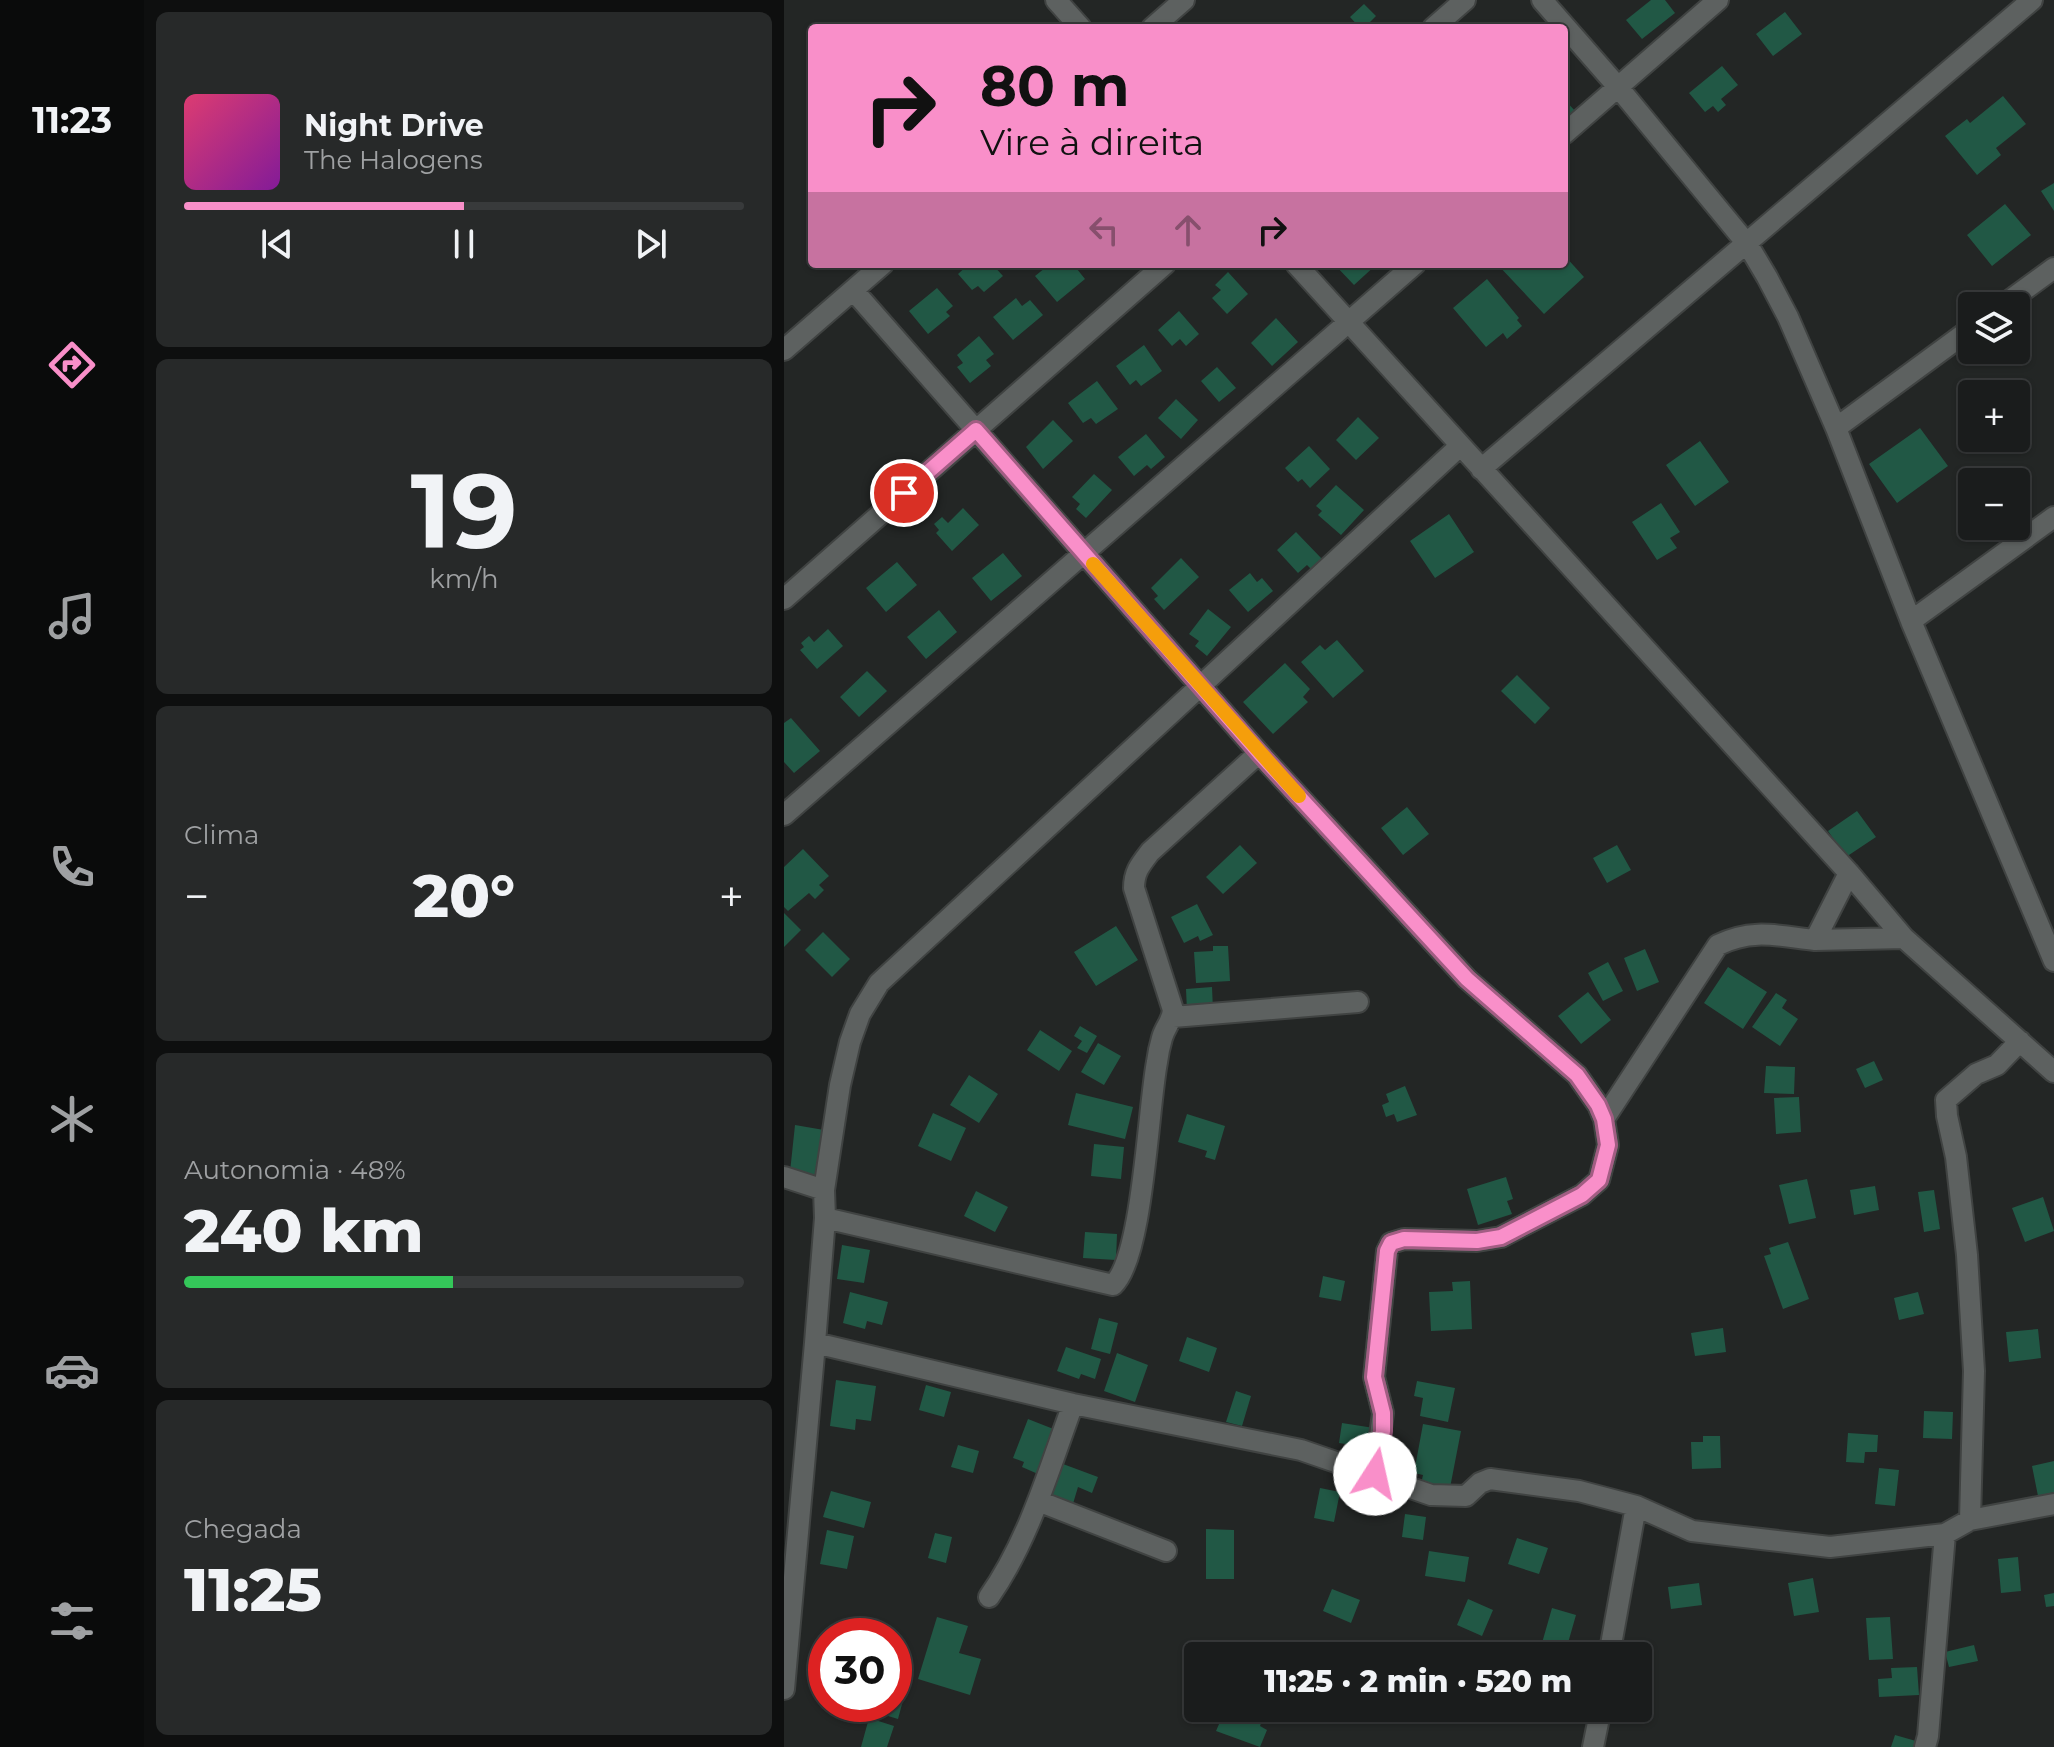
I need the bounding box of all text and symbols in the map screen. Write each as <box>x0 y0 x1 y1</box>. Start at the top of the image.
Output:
text: 80 m <box>980 52 1130 120</box>
icon: right <box>848 56 952 160</box>
text: 11:23 <box>32 98 112 142</box>
text: Night Drive <box>304 107 484 144</box>
text: Vire à direita <box>980 120 1204 164</box>
text: The Halogens <box>304 144 483 176</box>
icon: left <box>1082 208 1126 252</box>
icon: ahead <box>1166 208 1210 252</box>
icon: right <box>1250 208 1294 252</box>
icon: previous <box>255 222 299 266</box>
icon: pause <box>442 222 486 266</box>
icon: next <box>629 222 673 266</box>
map controls <box>1958 292 2030 540</box>
button: layers <box>1958 292 2030 364</box>
icon: directions <box>44 337 100 393</box>
button: + <box>1958 380 2030 452</box>
text: 19 <box>410 447 518 574</box>
pin <box>870 459 938 527</box>
button: − <box>1958 468 2030 540</box>
icon: arrive <box>882 471 926 515</box>
text: km/h <box>429 563 499 595</box>
icon: music <box>44 588 100 644</box>
text: Clima <box>184 819 259 851</box>
icon: phone <box>44 839 100 895</box>
text: 20° <box>413 859 515 932</box>
text: − <box>184 869 209 923</box>
text: + <box>719 869 744 923</box>
icon: climate <box>44 1091 100 1147</box>
text: Autonomia · 48% <box>184 1154 406 1186</box>
text: 240 km <box>184 1194 423 1267</box>
icon: car <box>44 1342 100 1398</box>
position arrow <box>1333 1432 1417 1516</box>
text: Chegada <box>184 1513 302 1545</box>
text: 11:25 <box>184 1553 322 1626</box>
icon: filters <box>44 1593 100 1649</box>
speed limit sign: 30 <box>808 1618 912 1722</box>
text: 11:25 · 2 min · 520 m <box>1264 1663 1572 1700</box>

